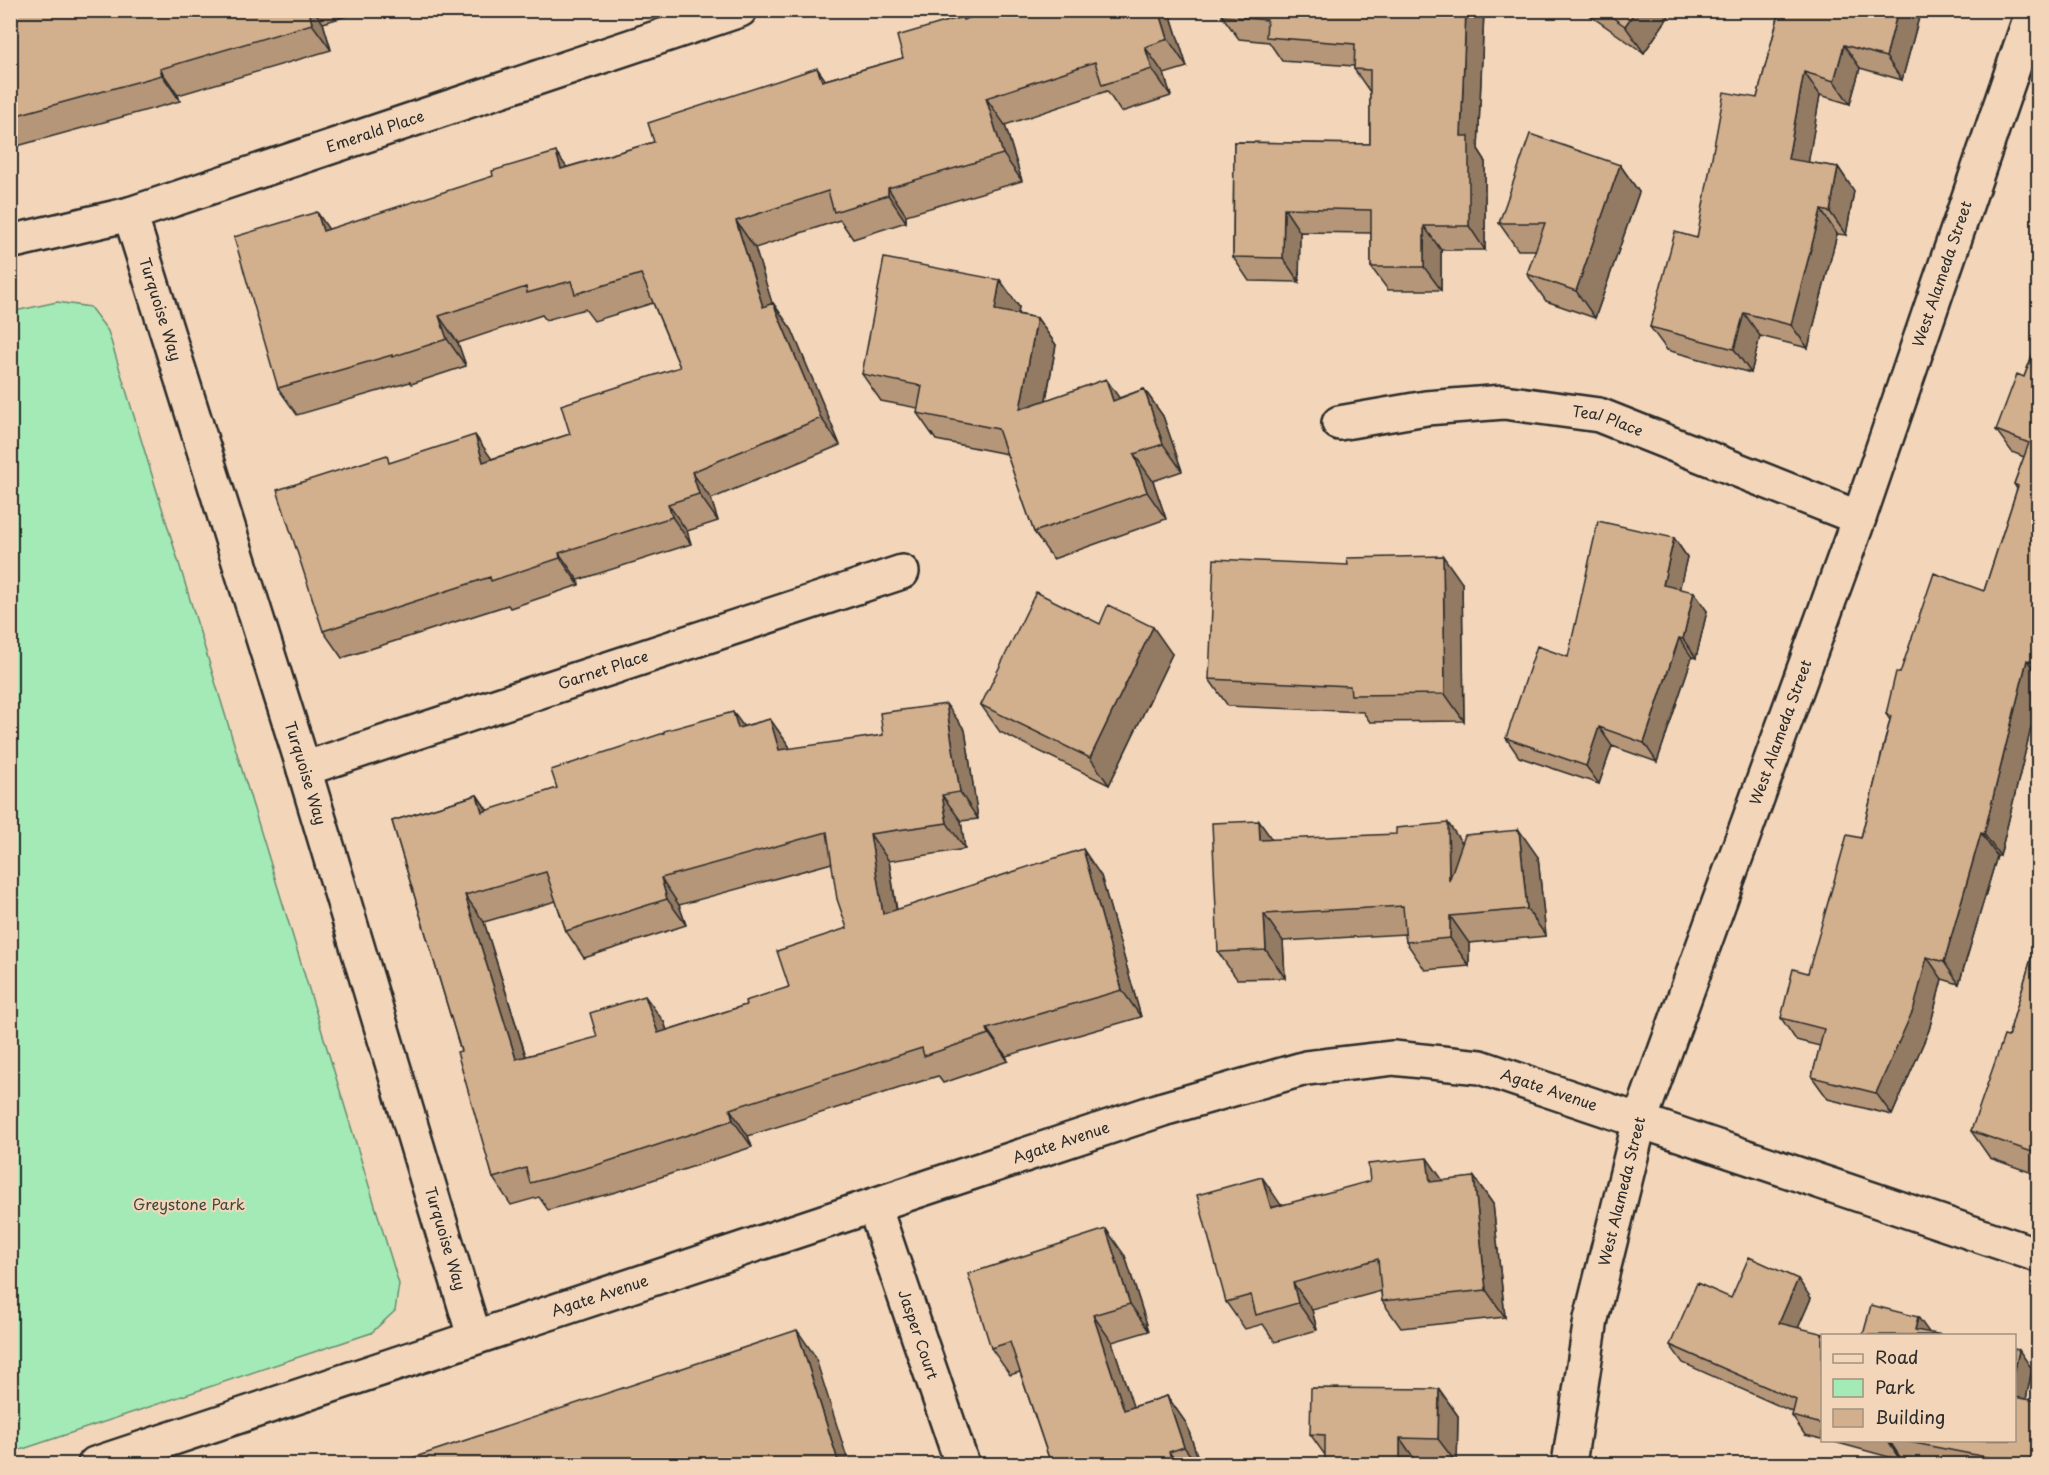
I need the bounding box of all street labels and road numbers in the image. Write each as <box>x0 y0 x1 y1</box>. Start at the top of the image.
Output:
street label: Emerald Place <box>323 103 427 158</box>
street label: West Alameda Street <box>1905 197 1977 350</box>
street label: Turquoise Way <box>134 254 188 364</box>
street label: Teal Place <box>1571 398 1647 441</box>
street label: Garnet Place <box>555 643 651 695</box>
street label: West Alameda Street <box>1743 656 1817 808</box>
street label: Turquoise Way <box>280 718 333 827</box>
street label: Agate Avenue <box>1498 1062 1601 1116</box>
street label: West Alameda Street <box>1591 1114 1650 1268</box>
street label: Agate Avenue <box>1009 1115 1112 1168</box>
street label: Turquoise Way <box>420 1184 473 1293</box>
street label: Agate Avenue <box>548 1268 651 1322</box>
street label: Jasper Court <box>893 1286 945 1382</box>

